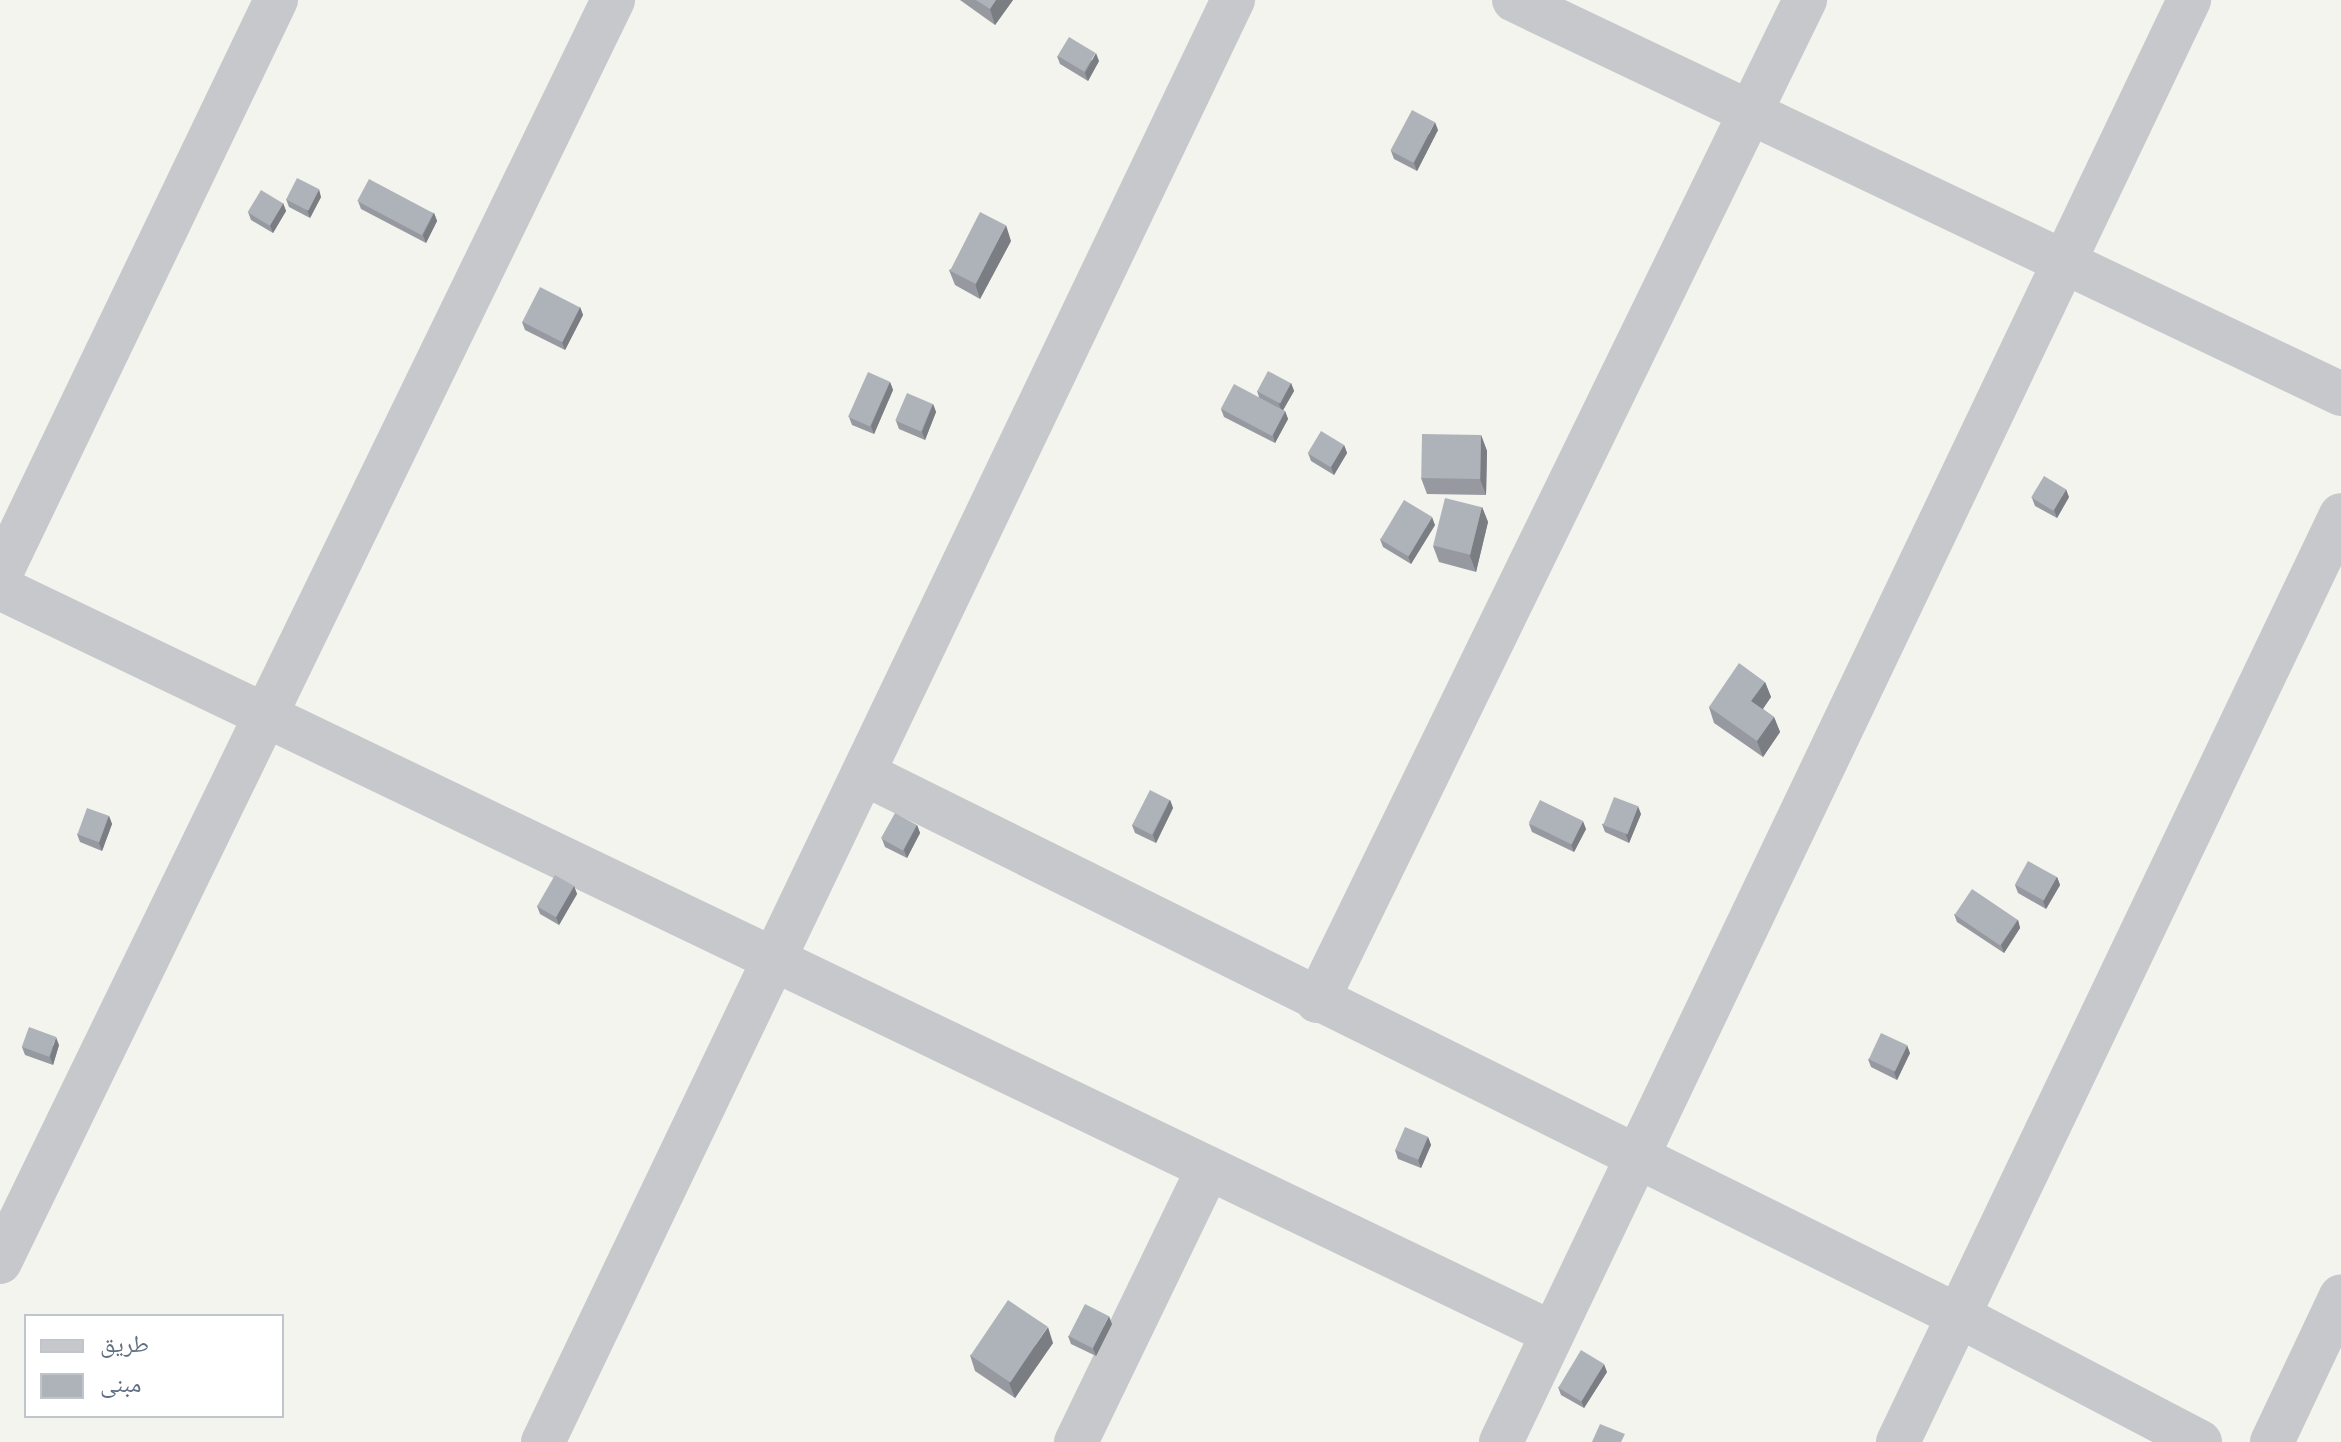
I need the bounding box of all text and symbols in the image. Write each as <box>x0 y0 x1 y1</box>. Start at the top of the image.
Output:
legend <box>24 1314 284 1418</box>
text: طريق <box>100 1330 149 1358</box>
text: مبنى <box>100 1370 141 1398</box>

